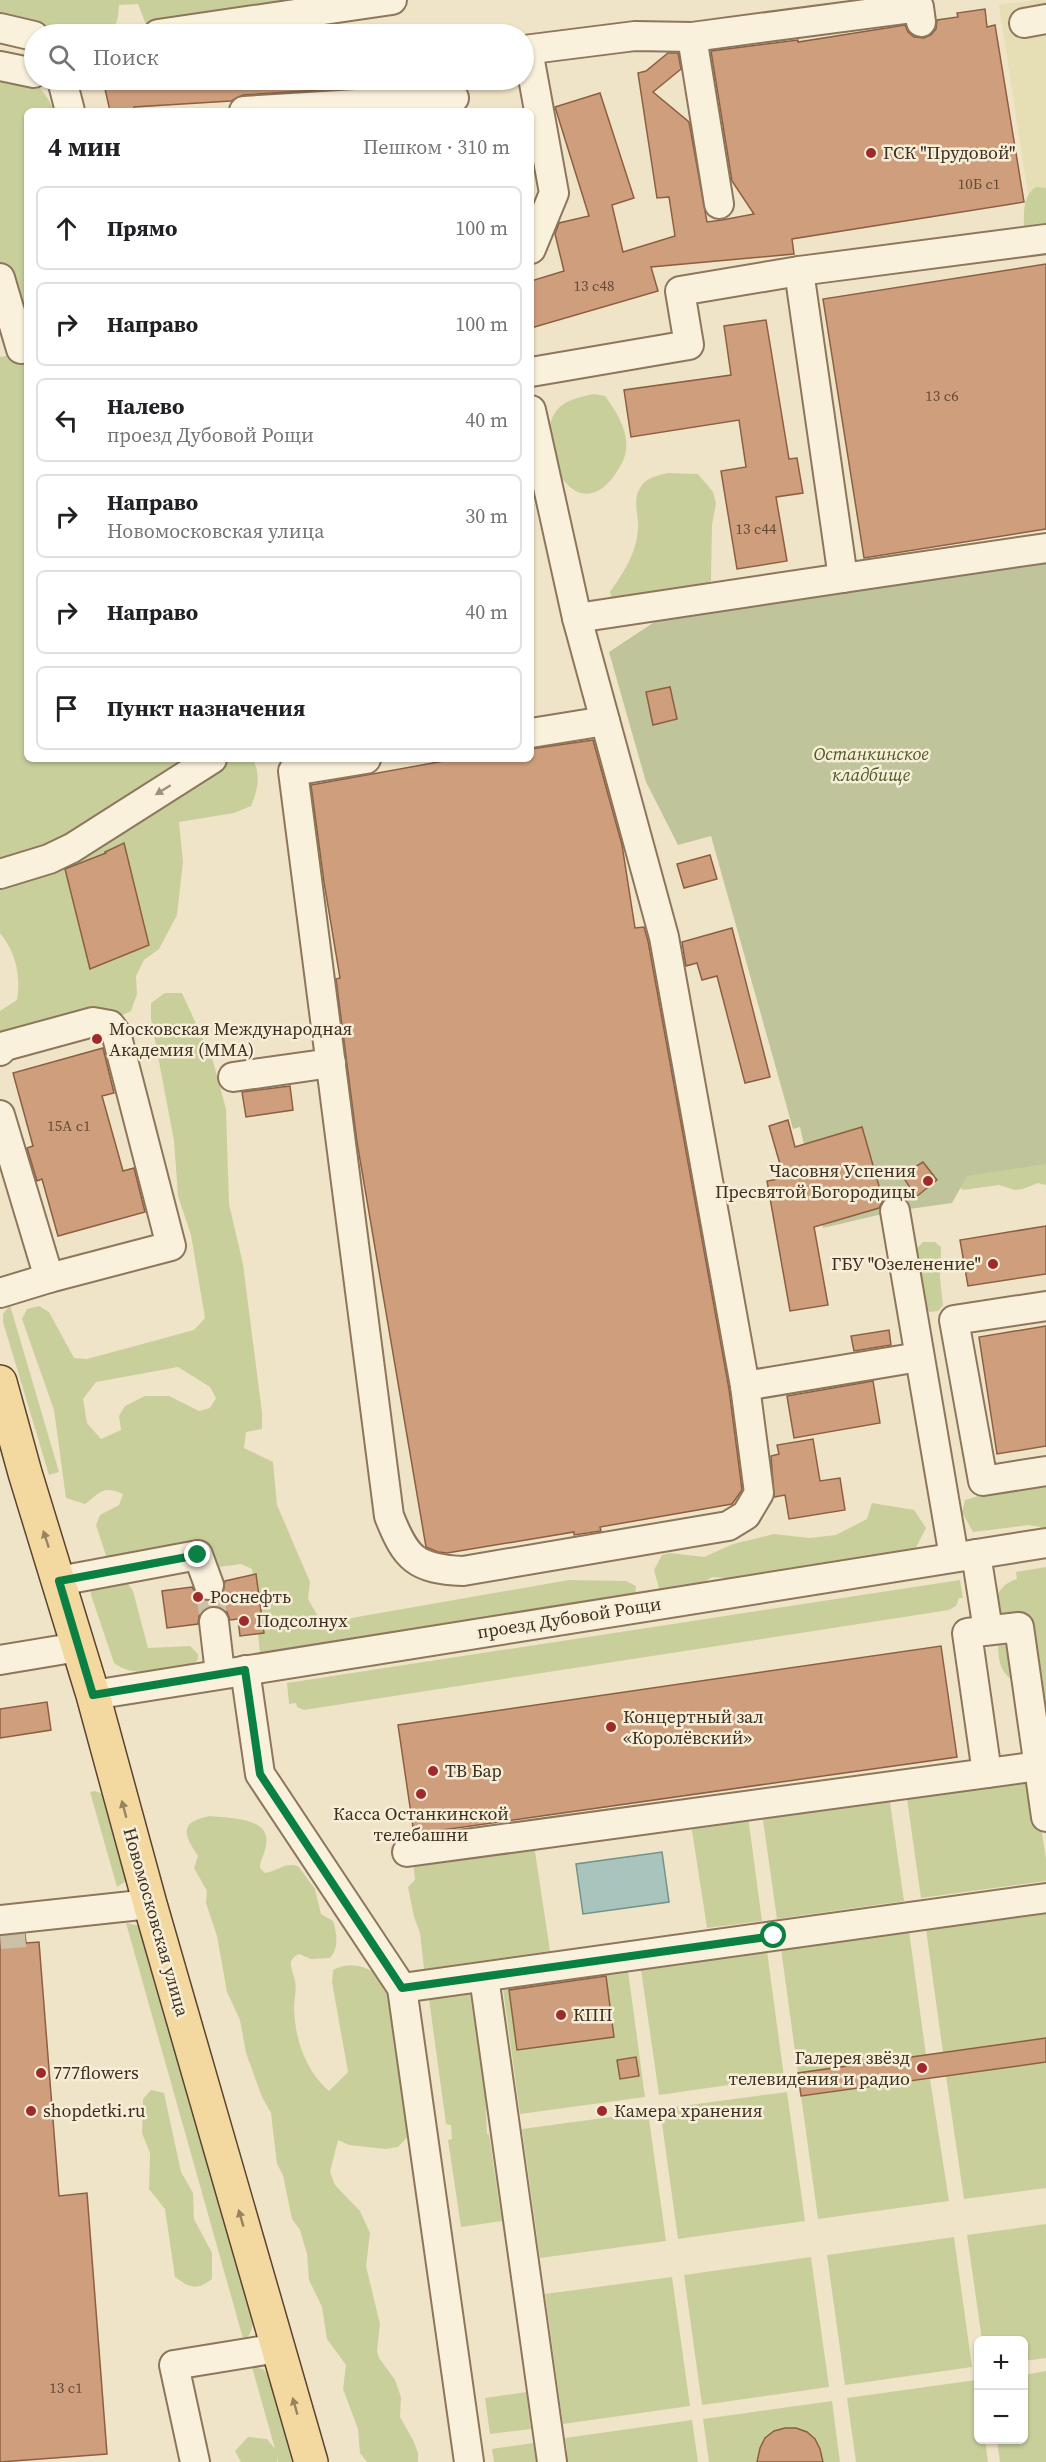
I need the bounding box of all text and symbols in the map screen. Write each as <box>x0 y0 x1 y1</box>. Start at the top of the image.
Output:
search box <box>24 24 534 90</box>
icon: search <box>45 41 78 74</box>
text: Поиск <box>93 42 159 72</box>
text: 4 мин <box>48 129 121 165</box>
text: Пешком · 310 m <box>363 133 510 161</box>
place label: ГСК "Прудовой" <box>883 140 1015 165</box>
marker: ГСК "Прудовой" <box>864 146 878 160</box>
house number: 10Б с1 <box>958 173 1000 194</box>
icon: ahead <box>50 212 83 245</box>
text: Прямо <box>107 213 177 243</box>
text: 100 m <box>455 214 508 242</box>
house number: 13 с48 <box>574 275 614 296</box>
icon: right <box>50 308 83 341</box>
text: Направо <box>107 309 198 339</box>
text: 100 m <box>455 310 508 338</box>
house number: 13 с6 <box>925 385 959 406</box>
text: Налево <box>107 391 184 421</box>
icon: left <box>50 404 83 437</box>
text: 40 m <box>465 406 508 434</box>
text: проезд Дубовой Рощи <box>107 421 314 449</box>
text: Направо <box>107 487 198 517</box>
icon: right <box>50 500 83 533</box>
text: 30 m <box>465 502 508 530</box>
text: Новомосковская улица <box>107 517 324 545</box>
house number: 13 с44 <box>736 518 777 539</box>
icon: right <box>50 596 83 629</box>
text: Направо <box>107 597 198 627</box>
text: 40 m <box>465 598 508 626</box>
icon: arrive <box>50 692 83 725</box>
text: Пункт назначения <box>107 693 305 723</box>
park label: Останкинское кладбище <box>813 741 929 787</box>
one-way arrow <box>155 785 171 796</box>
place label: Московская Международная Академия (ММА) <box>109 1016 352 1062</box>
marker: Московская Международная Академия (ММА) <box>90 1032 104 1046</box>
house number: 15А с1 <box>47 1115 91 1136</box>
place label: Часовня Успения Пресвятой Богородицы <box>715 1158 916 1204</box>
marker: Часовня Успения Пресвятой Богородицы <box>921 1174 935 1188</box>
place label: ГБУ "Озеленение" <box>831 1251 981 1276</box>
marker: ГБУ "Озеленение" <box>986 1257 1000 1271</box>
one-way arrow <box>41 1530 50 1548</box>
route end <box>184 1541 210 1567</box>
place label: Роснефть <box>210 1584 291 1609</box>
marker: Роснефть <box>191 1590 205 1604</box>
street label: проезд Дубовой Рощи <box>475 1591 663 1644</box>
place label: Подсолнух <box>256 1608 348 1633</box>
marker: Подсолнух <box>237 1614 251 1628</box>
place label: Концертный зал «Королёвский» <box>623 1704 764 1750</box>
marker: Концертный зал «Королёвский» <box>604 1720 618 1734</box>
place label: ТВ Бар <box>445 1758 502 1783</box>
marker: ТВ Бар <box>426 1764 440 1778</box>
marker: Касса Останкинской телебашни <box>414 1787 428 1801</box>
one-way arrow <box>119 1800 128 1818</box>
place label: Касса Останкинской телебашни <box>333 1801 509 1847</box>
street label: Новомосковская улица <box>118 1824 196 2020</box>
route start <box>760 1922 786 1948</box>
place label: КПП <box>573 2002 613 2027</box>
marker: КПП <box>554 2008 568 2022</box>
place label: Галерея звёзд телевидения и радио <box>728 2045 910 2091</box>
place label: 777flowers <box>53 2060 139 2085</box>
marker: Галерея звёзд телевидения и радио <box>915 2061 929 2075</box>
marker: 777flowers <box>34 2066 48 2080</box>
place label: shopdetki.ru <box>43 2098 146 2123</box>
place label: Камера хранения <box>614 2098 763 2123</box>
marker: shopdetki.ru <box>24 2104 38 2118</box>
marker: Камера хранения <box>595 2104 609 2118</box>
one-way arrow <box>236 2209 245 2227</box>
map controls <box>974 2336 1028 2444</box>
button: + <box>974 2336 1028 2390</box>
house number: 13 с1 <box>49 2377 83 2398</box>
button: − <box>974 2390 1028 2444</box>
one-way arrow <box>290 2397 299 2415</box>

